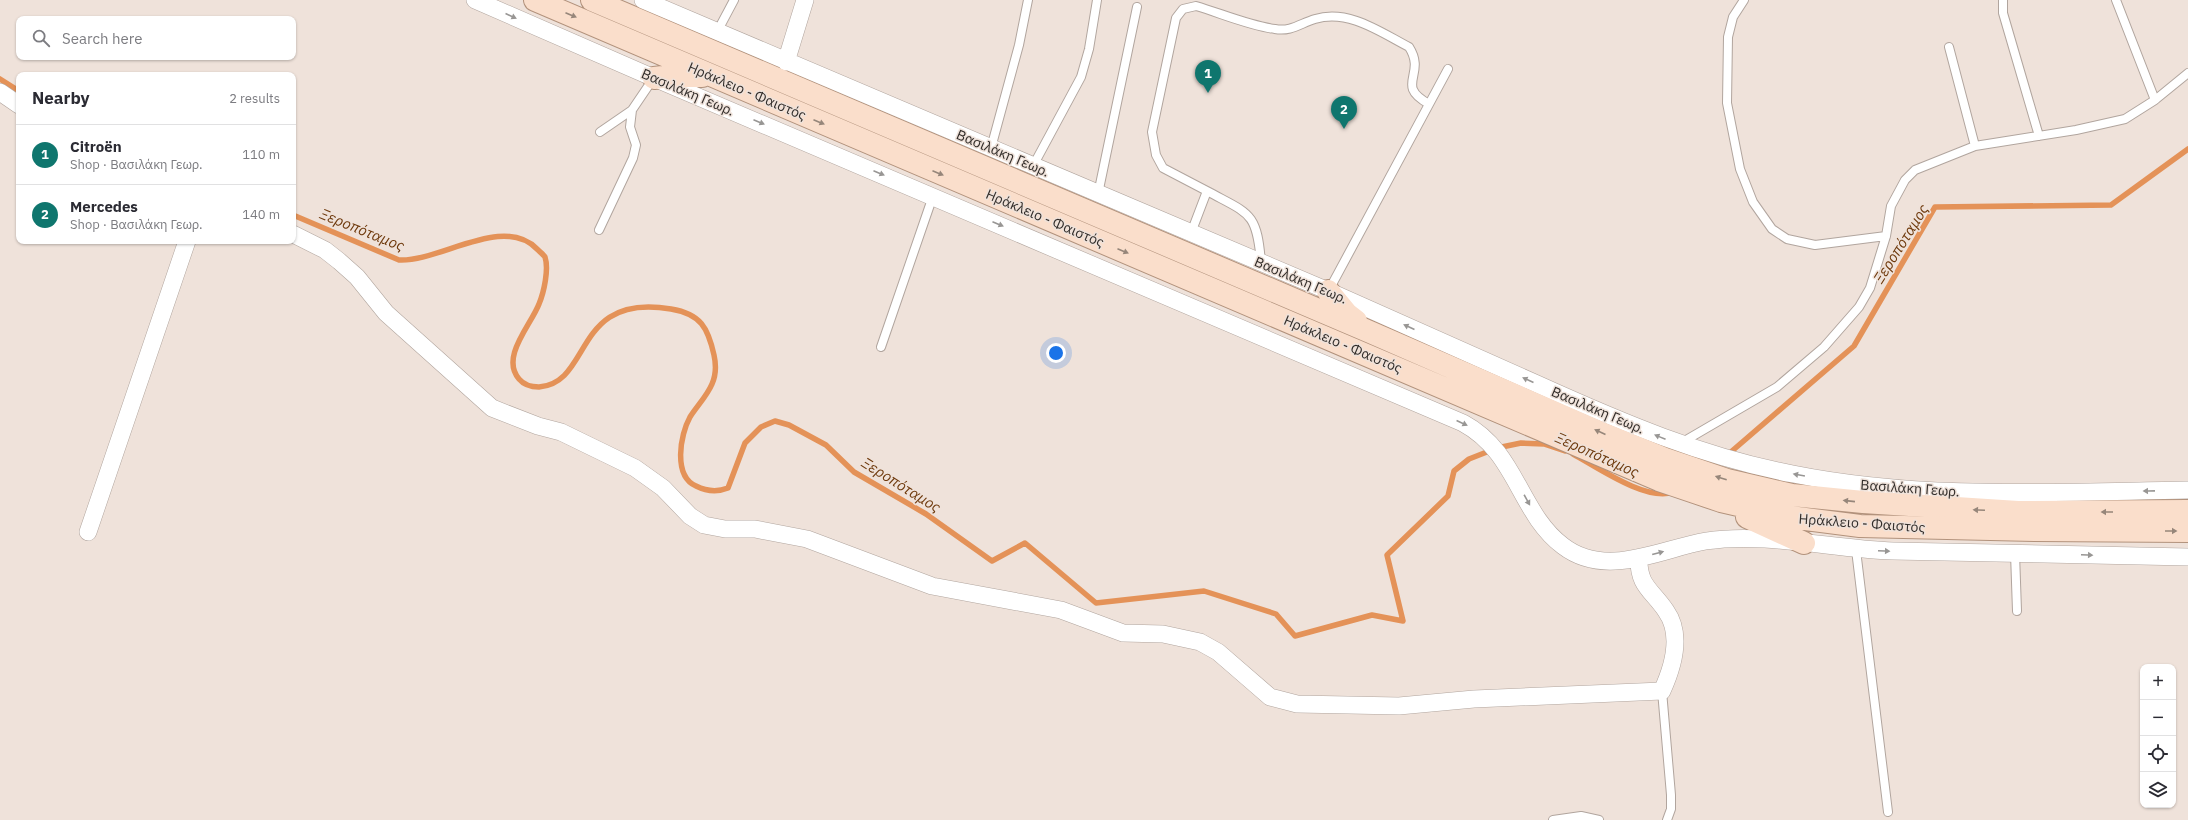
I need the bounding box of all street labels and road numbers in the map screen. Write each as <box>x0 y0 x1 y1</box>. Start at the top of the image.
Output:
street label: Ηράκλειο - Φαιστός <box>685 58 809 124</box>
street label: Βασιλάκη Γεωρ. <box>639 64 737 120</box>
street label: Βασιλάκη Γεωρ. <box>954 125 1052 181</box>
street label: Ηράκλειο - Φαιστός <box>983 185 1107 251</box>
street label: Βασιλάκη Γεωρ. <box>1252 252 1350 308</box>
street label: Ηράκλειο - Φαιστός <box>1281 311 1405 377</box>
street label: Βασιλάκη Γεωρ. <box>1549 382 1647 438</box>
street label: Βασιλάκη Γεωρ. <box>1860 476 1960 500</box>
street label: Ηράκλειο - Φαιστός <box>1798 510 1926 536</box>

